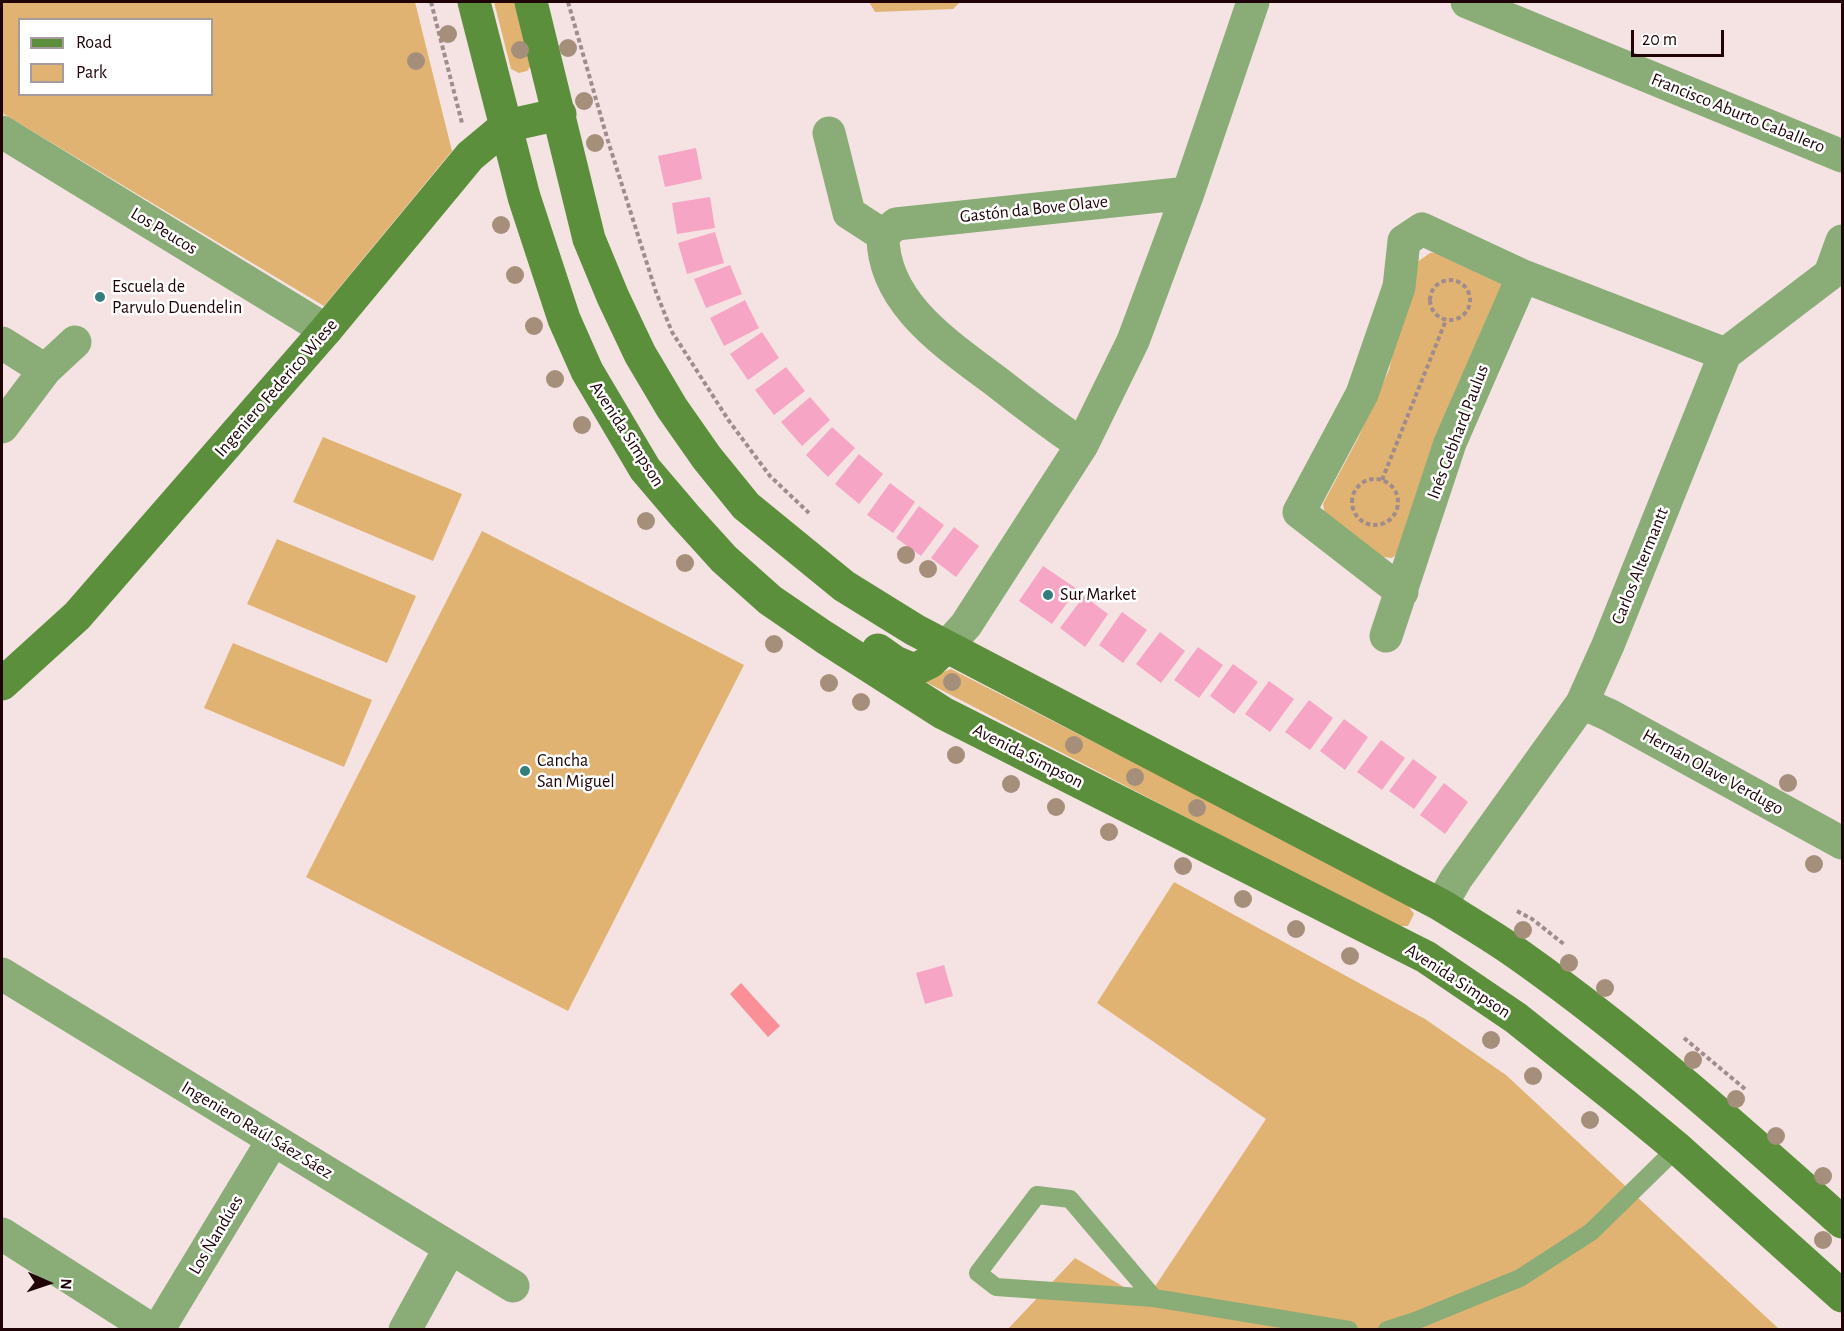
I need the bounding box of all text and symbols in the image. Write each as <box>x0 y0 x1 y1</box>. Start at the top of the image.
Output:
legend <box>18 18 213 96</box>
scale bar <box>1634 18 1727 56</box>
text: 20 m <box>1642 31 1677 49</box>
text: Road <box>76 34 112 52</box>
text: Park <box>76 64 107 82</box>
street label: Francisco Aburto Caballero <box>1648 68 1828 158</box>
street label: Gastón da Bove Olave <box>959 190 1109 228</box>
street label: Los Peucos <box>127 203 201 259</box>
place label: Escuela de Parvulo Duendelin <box>112 276 242 318</box>
marker: Escuela de Parvulo Duendelin <box>93 290 107 304</box>
street label: Ingeniero Federico Wiese <box>210 314 342 462</box>
street label: Inés Gebhard Paulus <box>1422 362 1494 502</box>
street label: Avenida Simpson <box>585 377 669 491</box>
street label: Carlos Altermantt <box>1607 504 1673 628</box>
place label: Sur Market <box>1060 584 1136 606</box>
marker: Sur Market <box>1041 588 1055 602</box>
street label: Avenida Simpson <box>969 719 1087 793</box>
street label: Hernán Olave Verdugo <box>1639 724 1787 820</box>
place label: Cancha San Miguel <box>537 750 615 792</box>
marker: Cancha San Miguel <box>518 764 532 778</box>
street label: Avenida Simpson <box>1401 939 1515 1023</box>
street label: Ingeniero Raúl Sáez Sáez <box>178 1076 336 1184</box>
street label: Los Ñandúes <box>184 1192 248 1278</box>
north arrow <box>18 1253 78 1313</box>
text: N <box>58 1278 74 1290</box>

